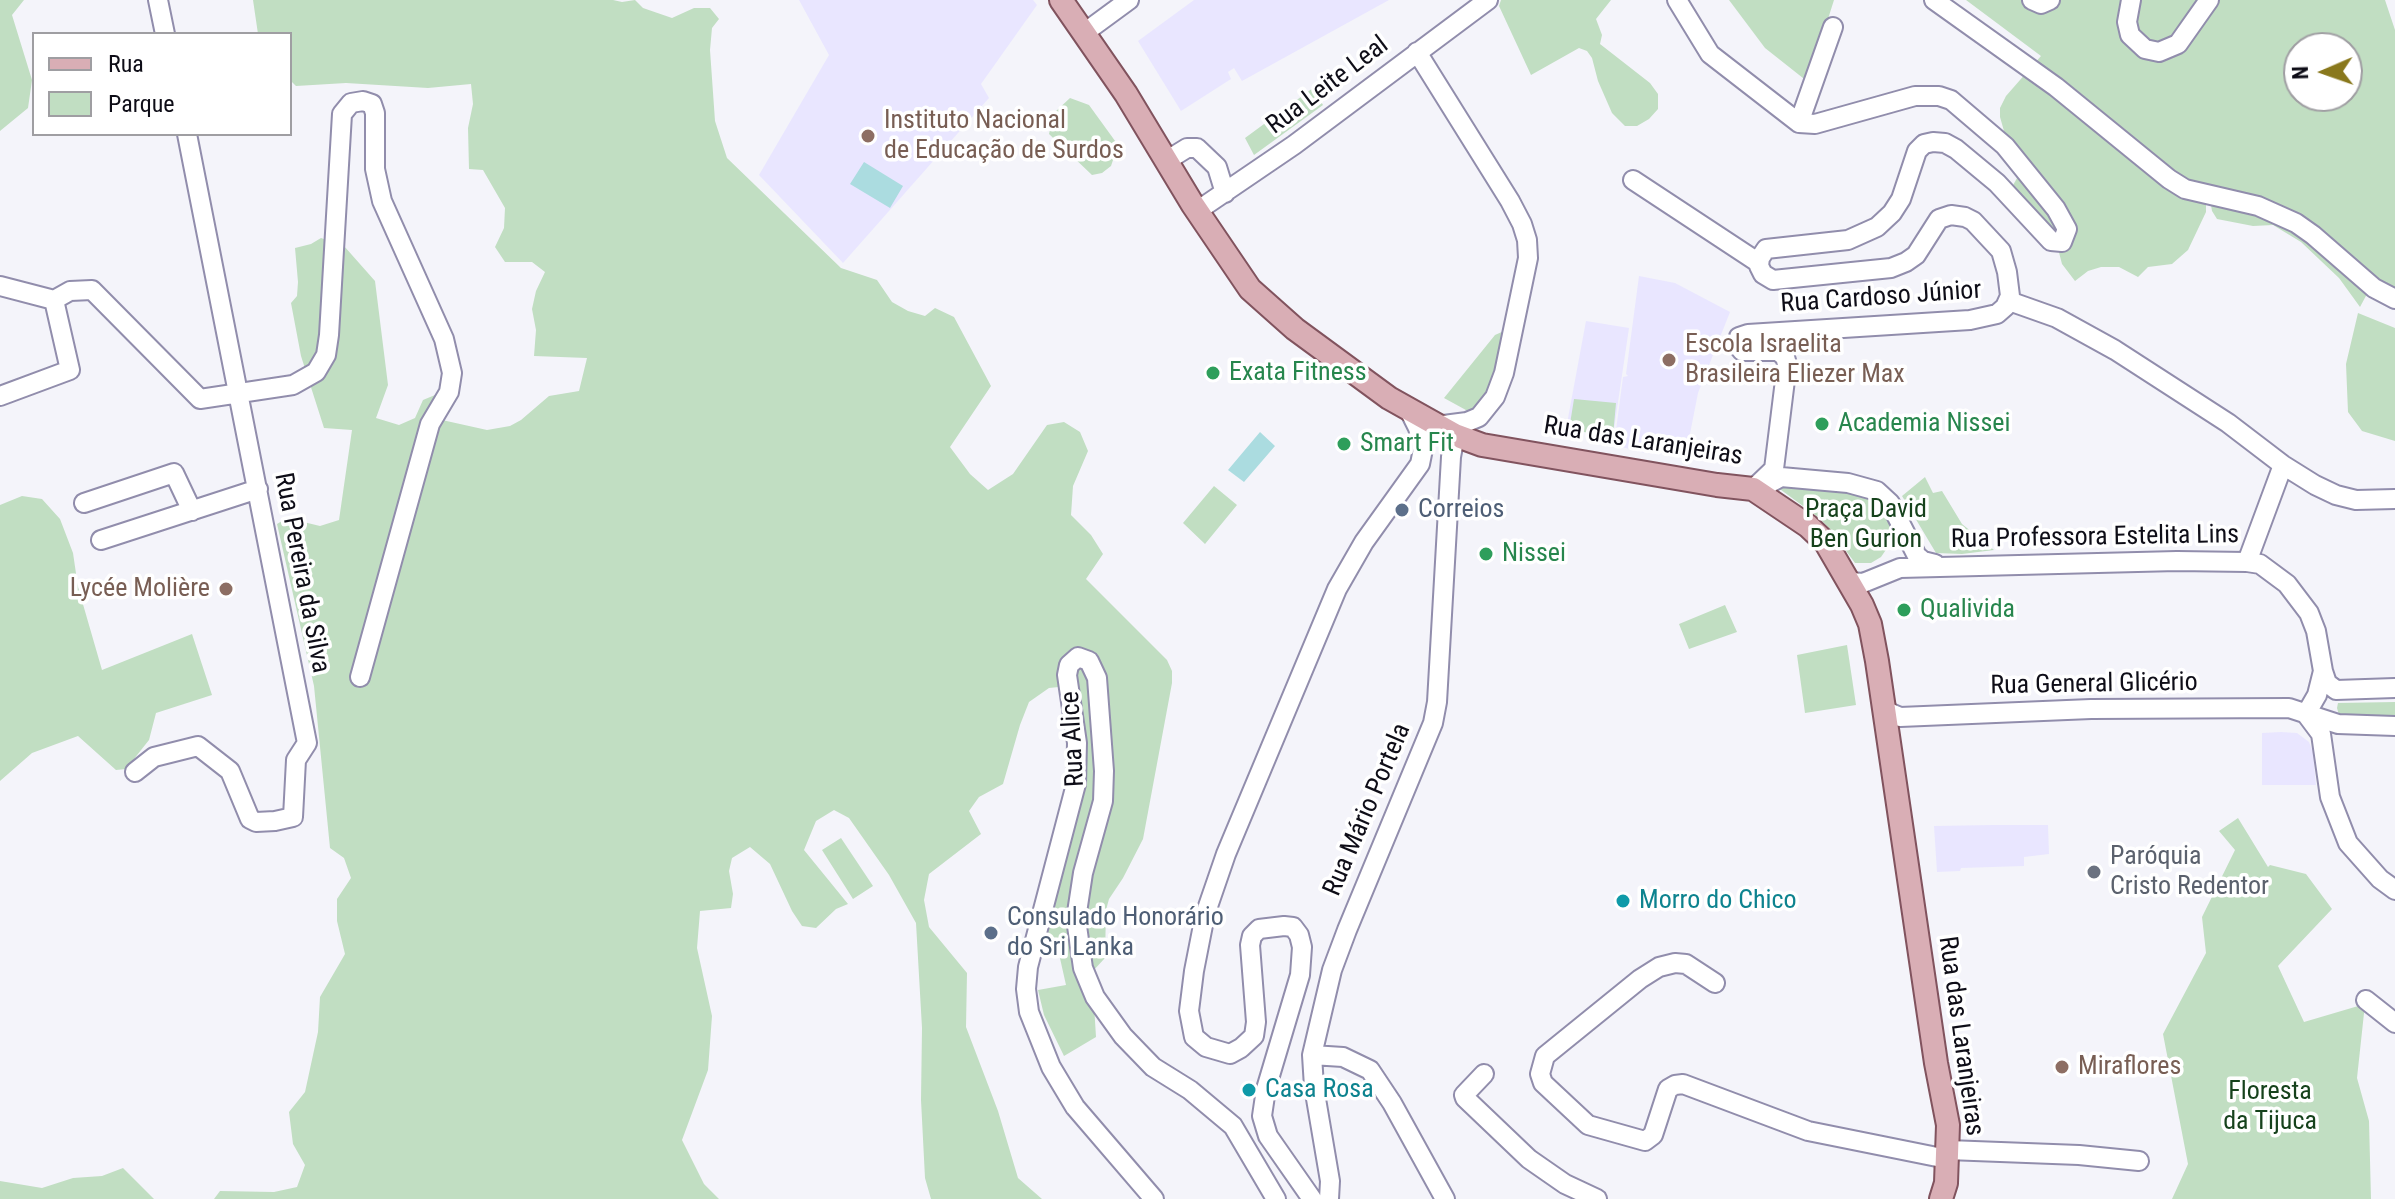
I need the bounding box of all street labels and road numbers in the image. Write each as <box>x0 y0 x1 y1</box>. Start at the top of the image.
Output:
street label: Rua Leite Leal <box>1261 30 1395 142</box>
street label: Rua Cardoso Júnior <box>1780 275 1982 321</box>
street label: Rua das Laranjeiras <box>1541 411 1745 473</box>
street label: Rua Pereira da Silva <box>266 470 336 676</box>
street label: Rua Professora Estelita Lins <box>1951 520 2239 556</box>
street label: Rua General Glicério <box>1990 668 2198 702</box>
street label: Rua Alice <box>1056 690 1092 788</box>
street label: Rua Mário Portela <box>1318 719 1418 901</box>
street label: Rua das Laranjeiras <box>1931 934 1989 1138</box>

